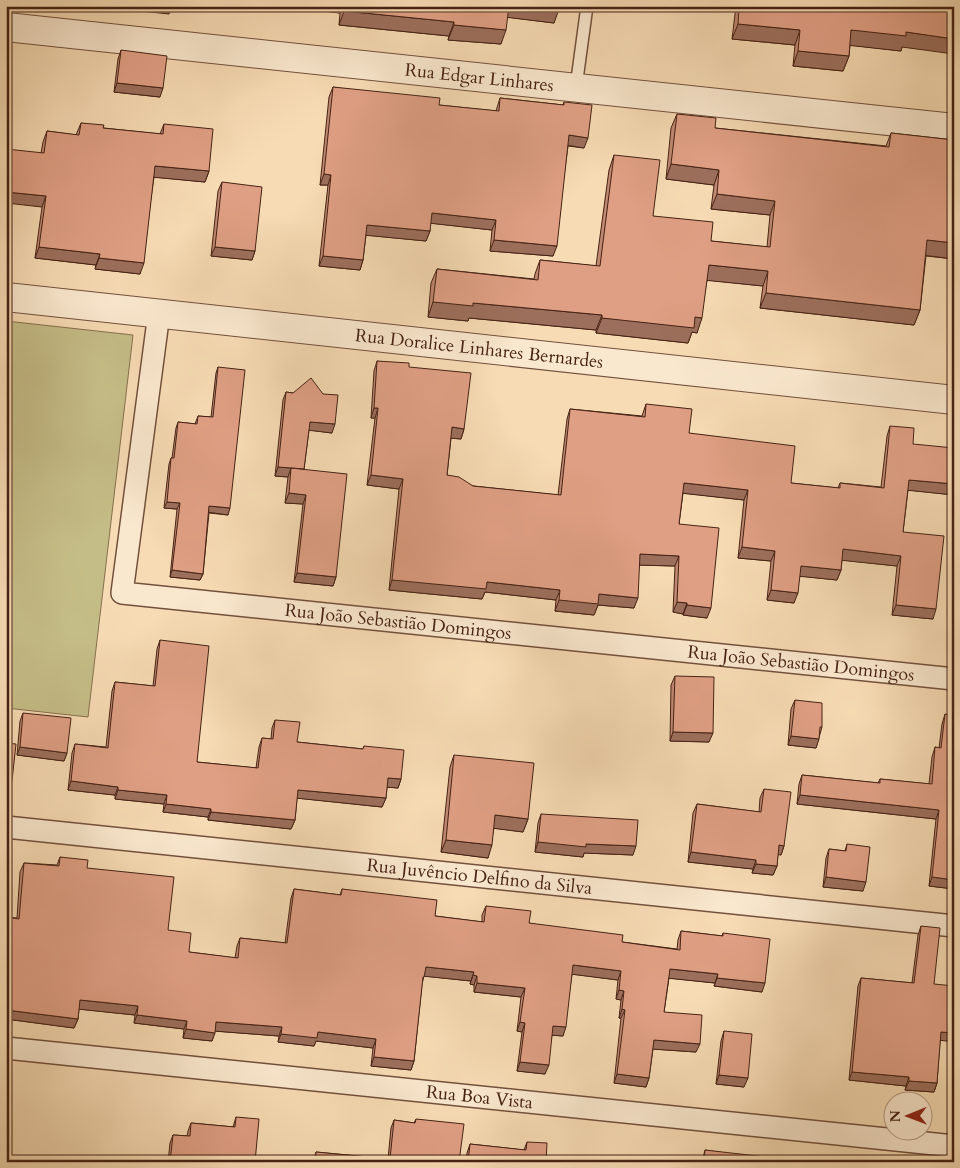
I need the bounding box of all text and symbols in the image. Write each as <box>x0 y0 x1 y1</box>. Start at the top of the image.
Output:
street label: Rua Edgar Linhares <box>404 58 555 98</box>
street label: Rua Doralice Linhares Bernardes <box>354 323 605 375</box>
street label: Rua João Sebastião Domingos <box>283 598 513 646</box>
street label: Rua João Sebastião Domingos <box>686 640 916 688</box>
street label: Rua Juvêncio Delfino da Silva <box>365 853 594 901</box>
street label: Rua Boa Vista <box>425 1079 534 1115</box>
north arrow <box>882 1090 932 1140</box>
text: N <box>886 1110 905 1122</box>

